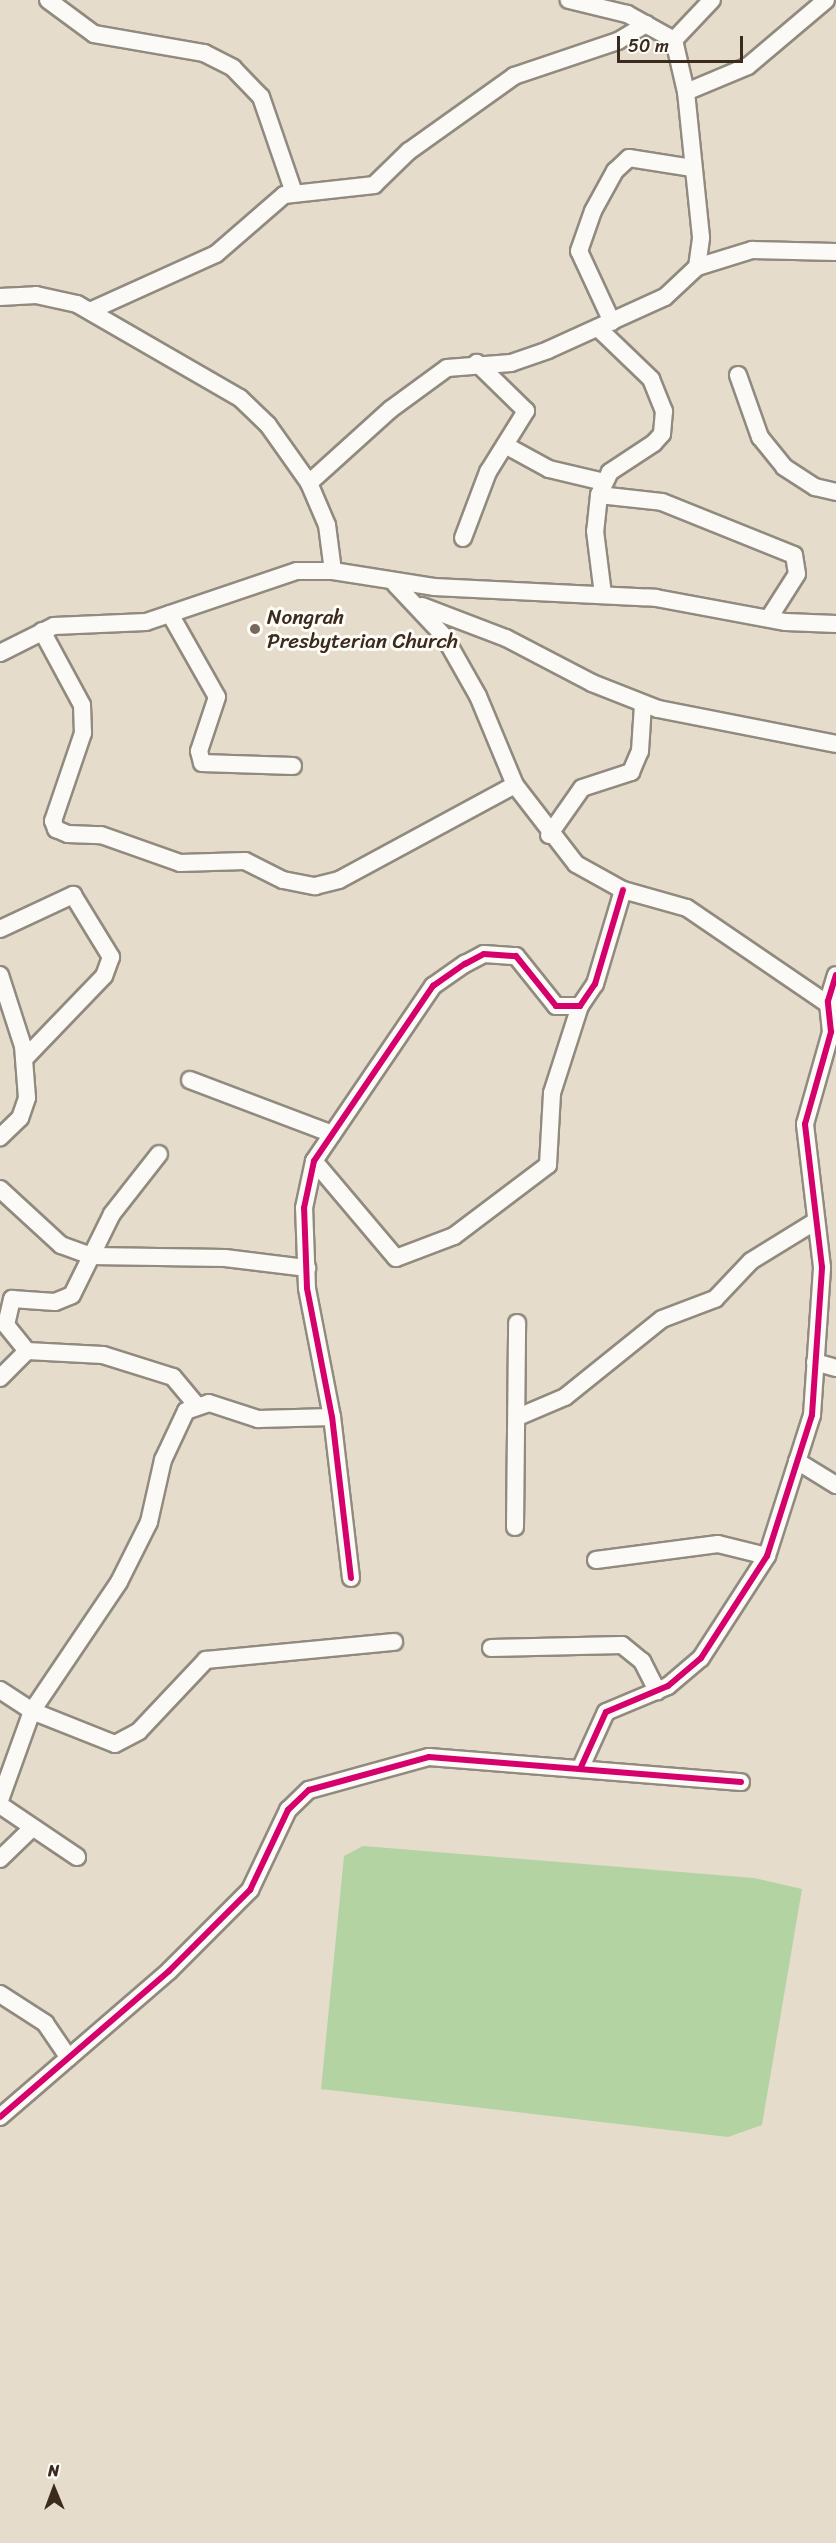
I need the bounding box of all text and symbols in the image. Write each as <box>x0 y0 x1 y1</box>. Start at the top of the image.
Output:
scale bar <box>620 24 746 62</box>
text: 50 m <box>628 30 669 62</box>
place label: Nongrah Presbyterian Church <box>267 604 458 654</box>
marker: Nongrah Presbyterian Church <box>248 622 262 636</box>
text: N <box>48 2456 59 2485</box>
north arrow <box>24 2459 84 2519</box>

